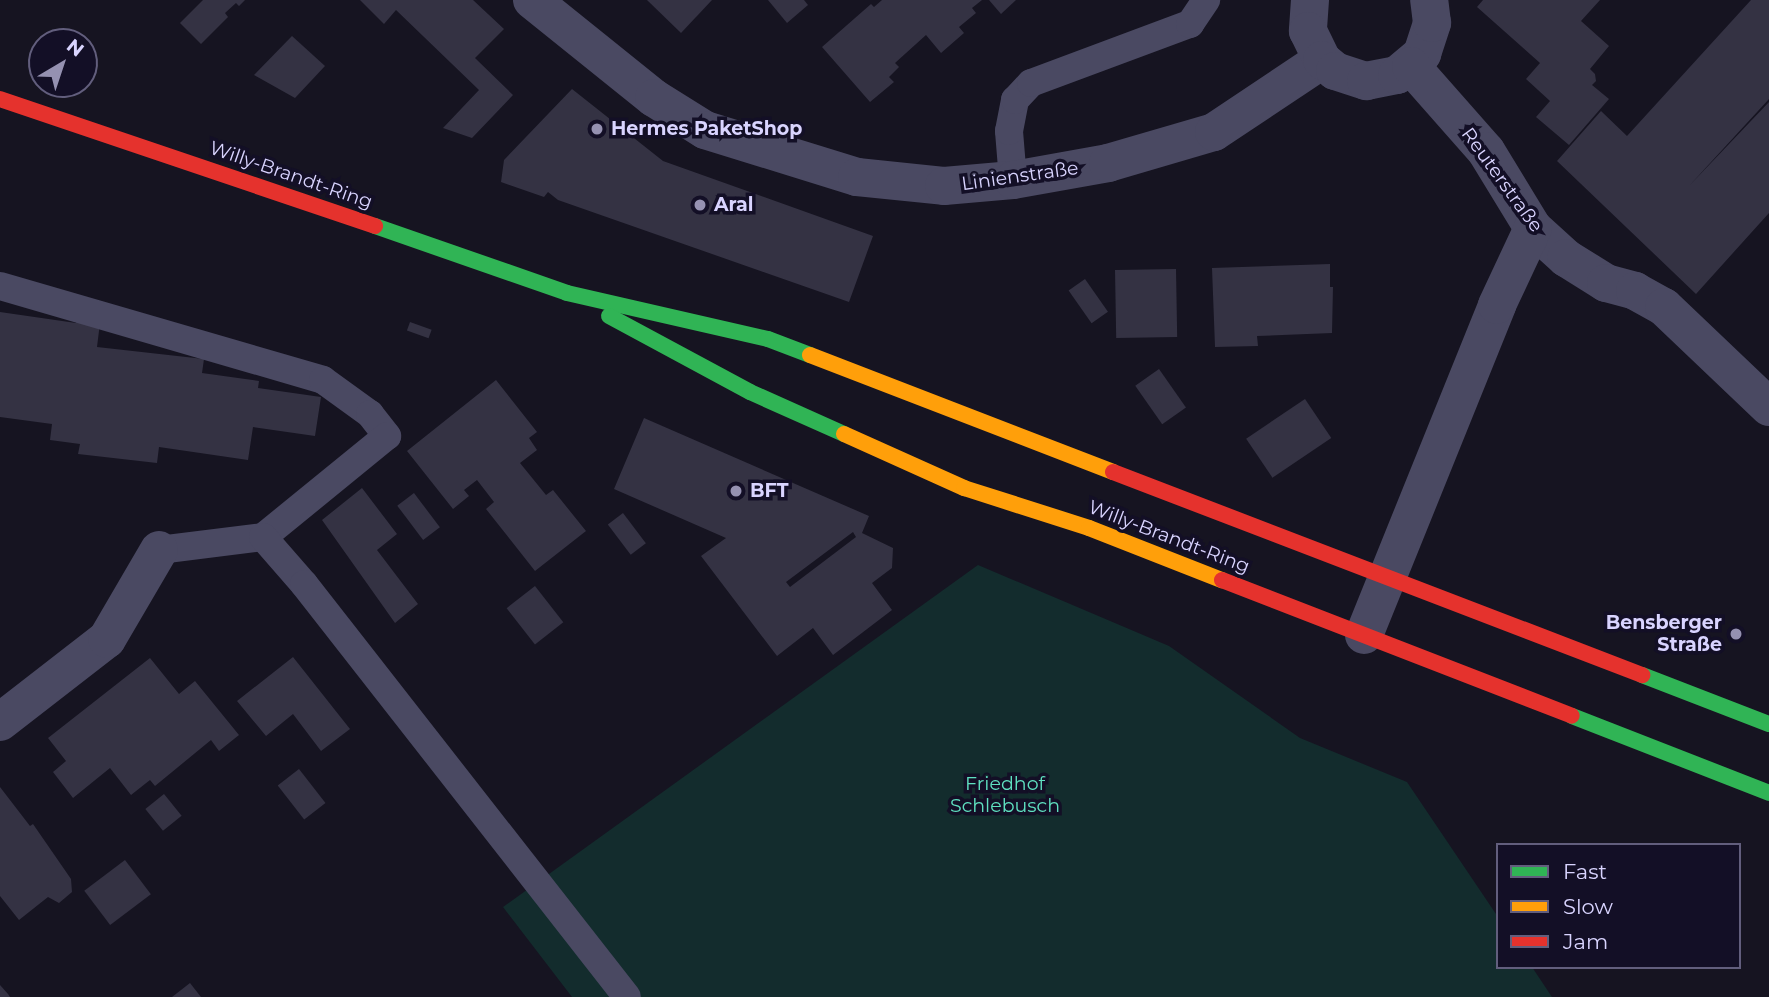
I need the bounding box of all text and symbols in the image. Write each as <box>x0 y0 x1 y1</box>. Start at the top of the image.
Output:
north arrow <box>28 28 98 98</box>
text: N <box>62 34 88 62</box>
place label: Hermes PaketShop <box>611 118 802 140</box>
marker: Hermes PaketShop <box>589 121 605 137</box>
street label: Reuterstraße <box>1456 123 1548 237</box>
street label: Willy-Brandt-Ring <box>207 136 375 214</box>
street label: Linienstraße <box>960 157 1080 195</box>
place label: Aral <box>714 194 753 216</box>
marker: Aral <box>692 197 708 213</box>
place label: BFT <box>750 480 789 502</box>
marker: BFT <box>728 483 744 499</box>
street label: Willy-Brandt-Ring <box>1085 496 1253 578</box>
place label: Bensberger Straße <box>1606 612 1722 656</box>
marker: Bensberger Straße <box>1728 626 1744 642</box>
park label: Friedhof Schlebusch <box>950 773 1060 817</box>
legend <box>1496 843 1741 969</box>
text: Fast <box>1563 859 1607 884</box>
text: Slow <box>1563 894 1613 919</box>
text: Jam <box>1563 929 1608 954</box>

